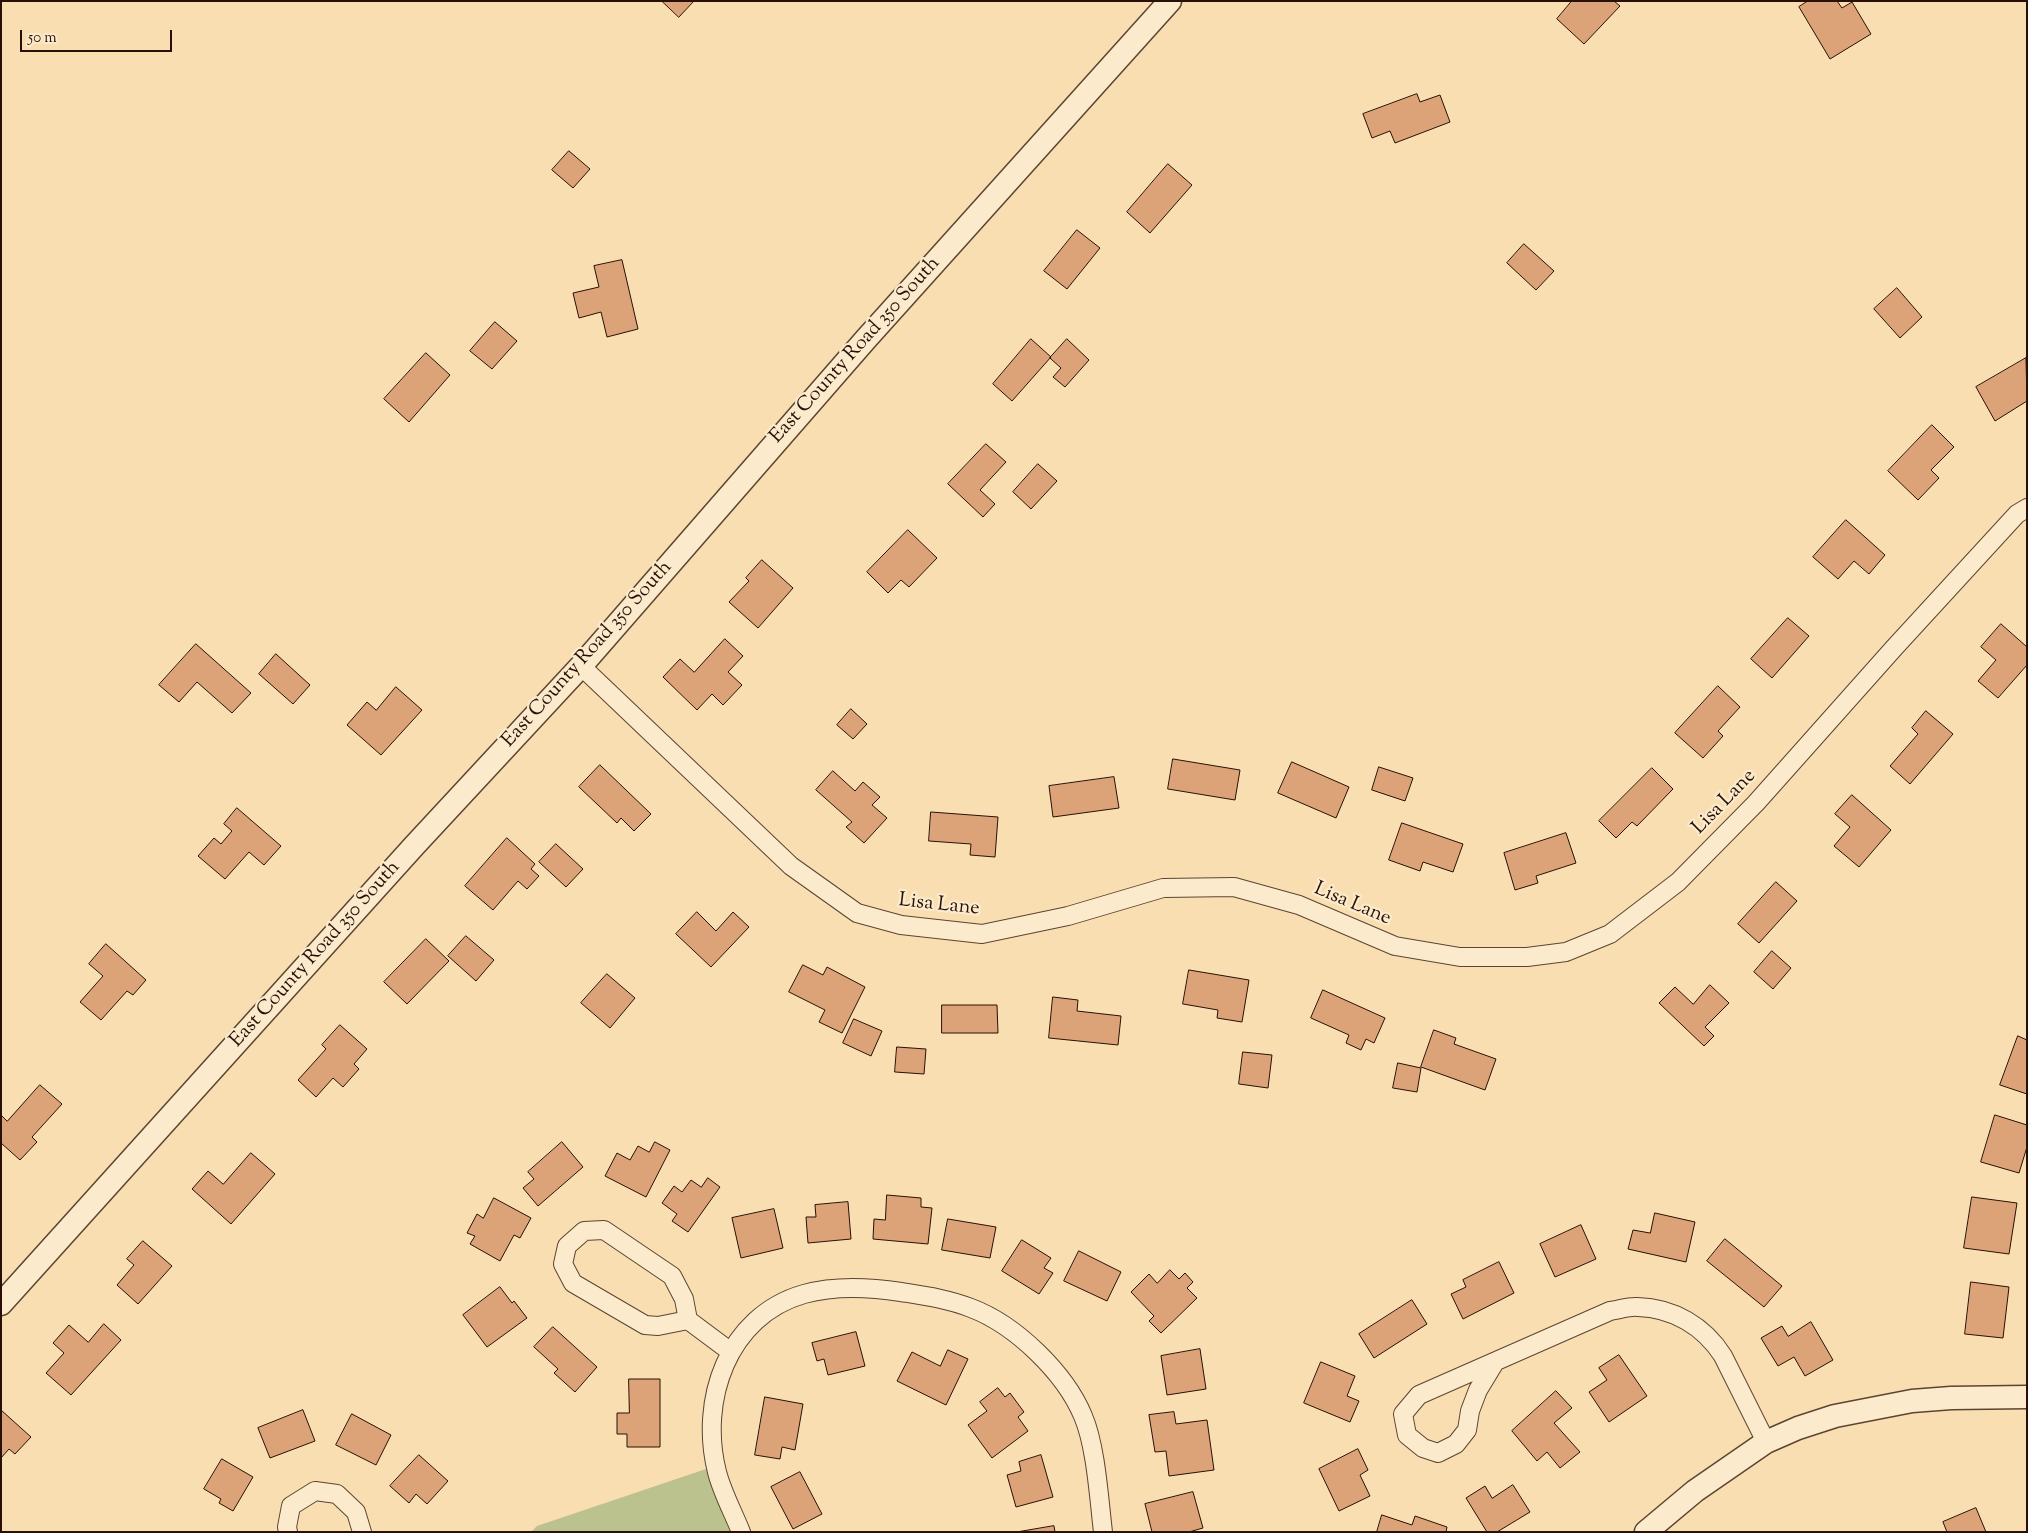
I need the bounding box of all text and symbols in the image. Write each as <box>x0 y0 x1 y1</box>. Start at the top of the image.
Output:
scale bar <box>22 20 175 52</box>
text: 50 m <box>28 28 57 49</box>
street label: East County Road 350 South <box>766 253 946 449</box>
street label: East County Road 350 South <box>498 557 678 753</box>
street label: Lisa Lane <box>1688 765 1762 841</box>
street label: East County Road 350 South <box>226 857 406 1053</box>
street label: Lisa Lane <box>1310 878 1394 932</box>
street label: Lisa Lane <box>897 890 981 922</box>

